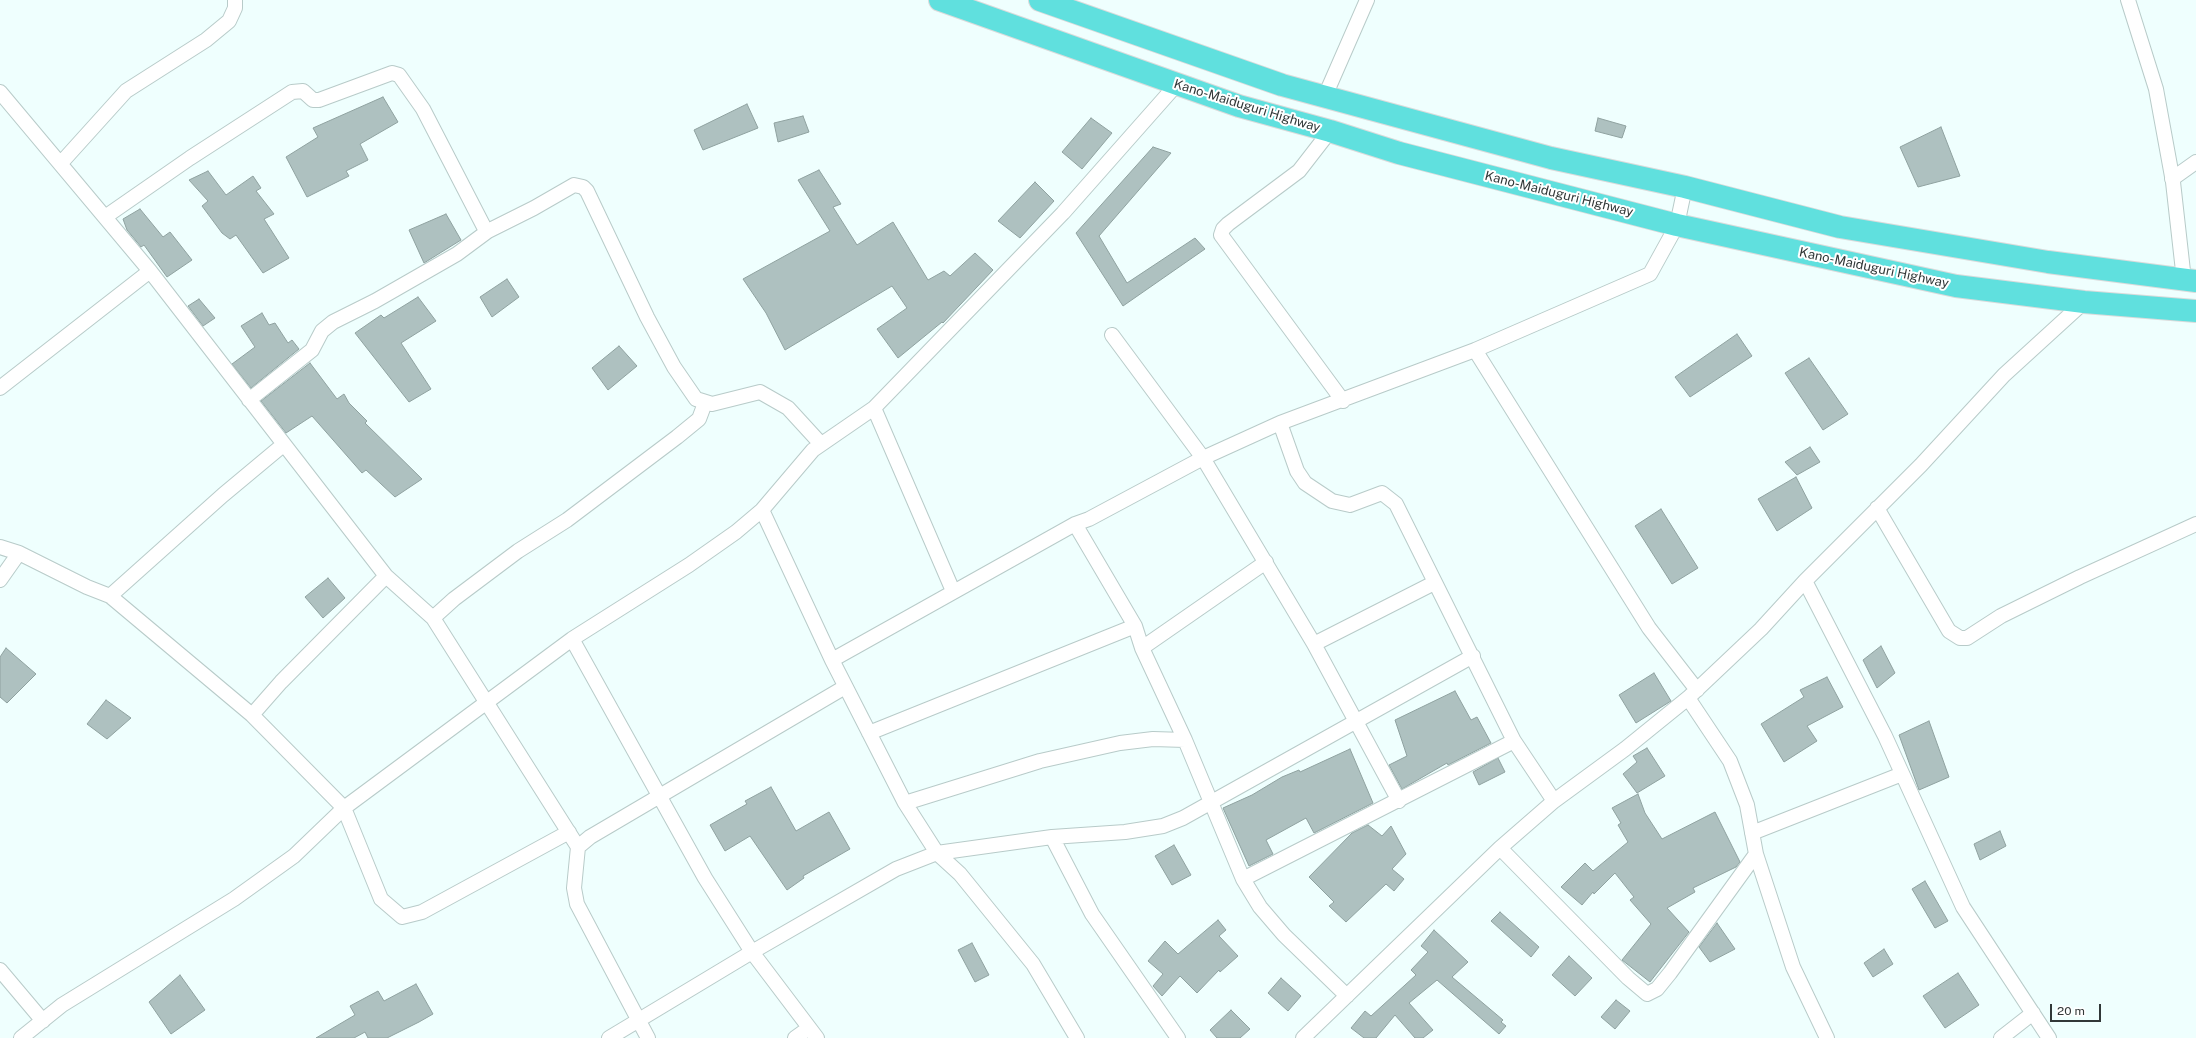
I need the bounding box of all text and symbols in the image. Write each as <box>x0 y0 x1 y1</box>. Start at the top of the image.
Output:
street label: Kano-Maiduguri Highway <box>1172 76 1322 136</box>
street label: Kano-Maiduguri Highway <box>1483 168 1635 220</box>
street label: Kano-Maiduguri Highway <box>1798 245 1950 291</box>
scale bar <box>2052 996 2103 1022</box>
text: 20 m <box>2057 1004 2085 1018</box>

